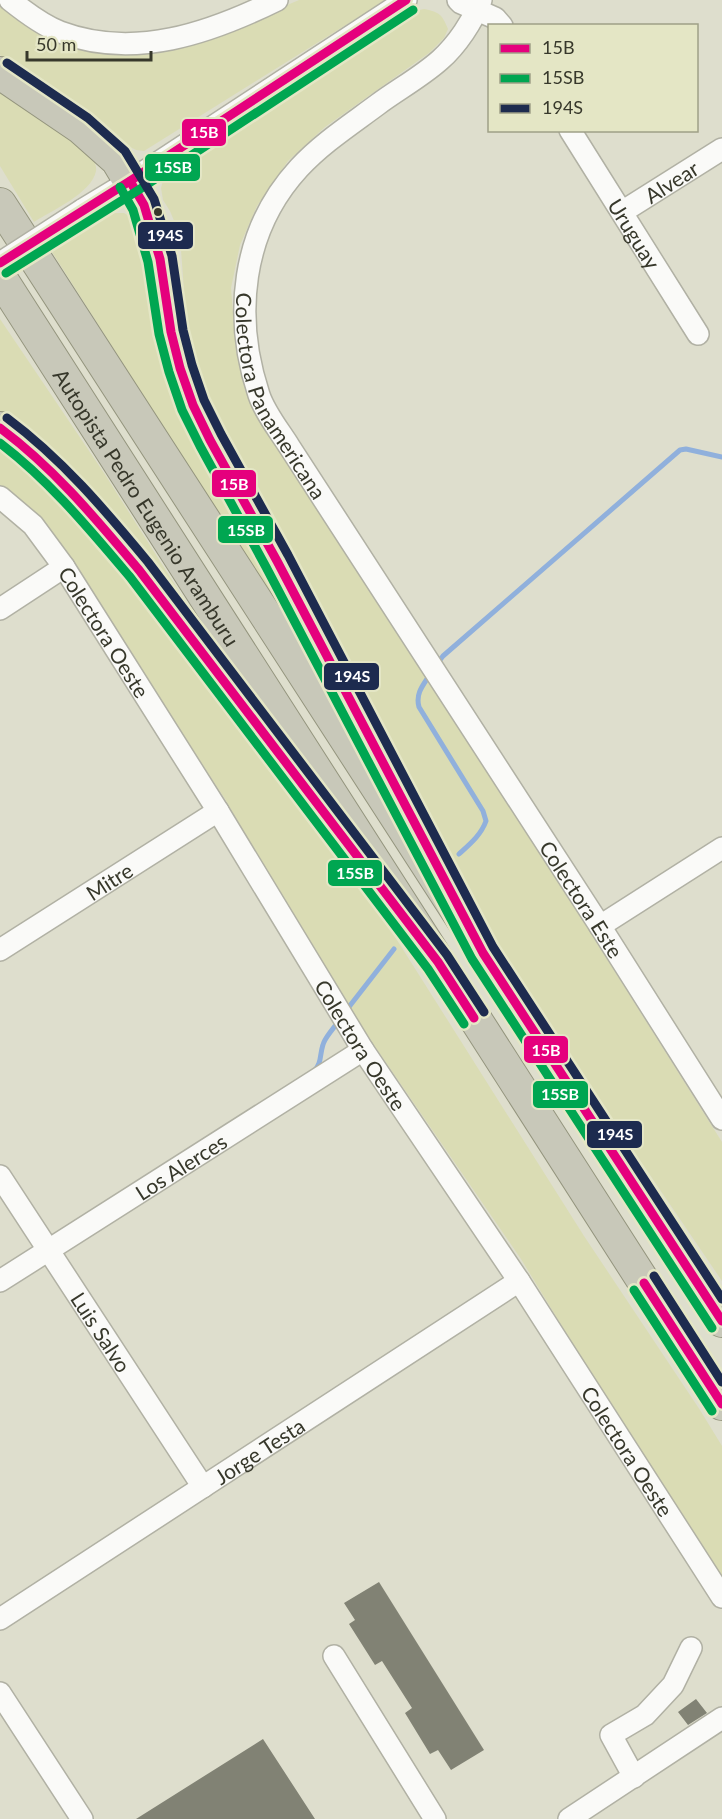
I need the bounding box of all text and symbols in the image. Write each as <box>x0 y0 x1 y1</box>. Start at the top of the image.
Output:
scale bar <box>27 24 152 62</box>
legend <box>488 24 698 132</box>
text: 50 m <box>36 33 76 55</box>
text: 15B <box>542 36 575 58</box>
text: 15SB <box>542 66 584 88</box>
text: 194S <box>542 96 583 118</box>
line badge: 15B <box>181 118 227 147</box>
text: 15B <box>189 122 219 141</box>
line badge: 15SB <box>144 153 201 182</box>
street label: Alvear <box>639 155 703 207</box>
text: 15SB <box>154 157 192 176</box>
street label: Uruguay <box>603 194 666 273</box>
unlabelled marker <box>152 206 164 218</box>
line badge: 194S <box>137 221 194 250</box>
text: 194S <box>147 225 184 244</box>
street label: Colectora Panamericana <box>232 292 332 503</box>
street label: Autopista Pedro Eugenio Aramburu <box>49 363 245 650</box>
line badge: 15B <box>211 469 257 498</box>
text: 15B <box>219 474 249 493</box>
line badge: 15SB <box>217 515 274 544</box>
text: 15SB <box>227 520 265 539</box>
street label: Colectora Oeste <box>54 562 155 702</box>
line badge: 194S <box>323 662 380 691</box>
text: 194S <box>334 666 371 685</box>
street label: Colectora Este <box>535 836 629 962</box>
street label: Mitre <box>81 857 137 905</box>
line badge: 15SB <box>327 859 383 887</box>
text: 15SB <box>336 863 374 882</box>
street label: Colectora Oeste <box>311 975 412 1115</box>
line badge: 15B <box>523 1035 569 1064</box>
text: 15B <box>531 1040 561 1059</box>
line badge: 15SB <box>532 1080 589 1109</box>
text: 15SB <box>541 1084 579 1103</box>
line badge: 194S <box>586 1120 643 1149</box>
text: 194S <box>597 1124 634 1143</box>
street label: Los Alerces <box>130 1128 231 1204</box>
street label: Luis Salvo <box>66 1287 137 1377</box>
street label: Colectora Oeste <box>577 1381 679 1521</box>
street label: Jorge Testa <box>209 1412 309 1489</box>

